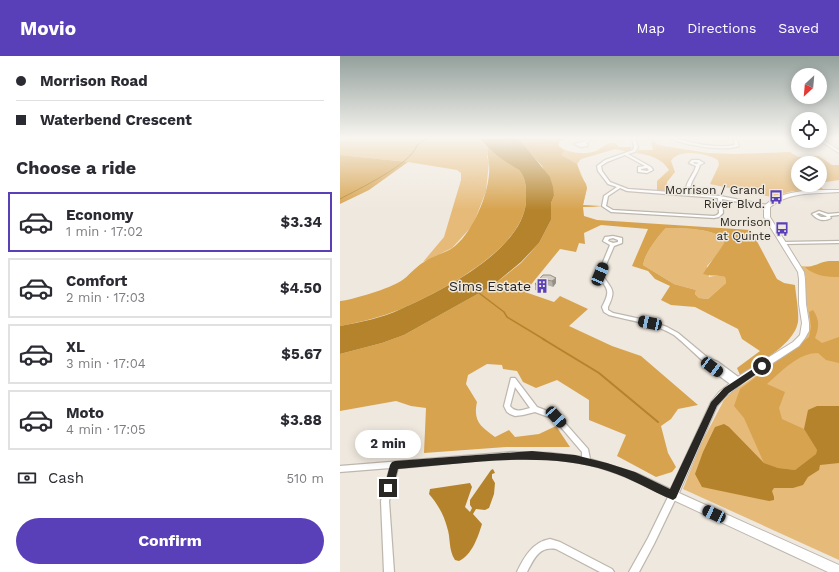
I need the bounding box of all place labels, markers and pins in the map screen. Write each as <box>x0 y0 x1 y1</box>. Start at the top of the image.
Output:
place label: Morrison / Grand River Blvd. <box>665 183 765 211</box>
bus stop icon: Morrison / Grand River Blvd. <box>768 189 784 205</box>
place label: Morrison at Quinte <box>716 215 771 243</box>
bus stop icon: Morrison at Quinte <box>774 221 790 237</box>
place label: Sims Estate <box>449 278 531 294</box>
building icon: Sims Estate <box>534 278 550 294</box>

